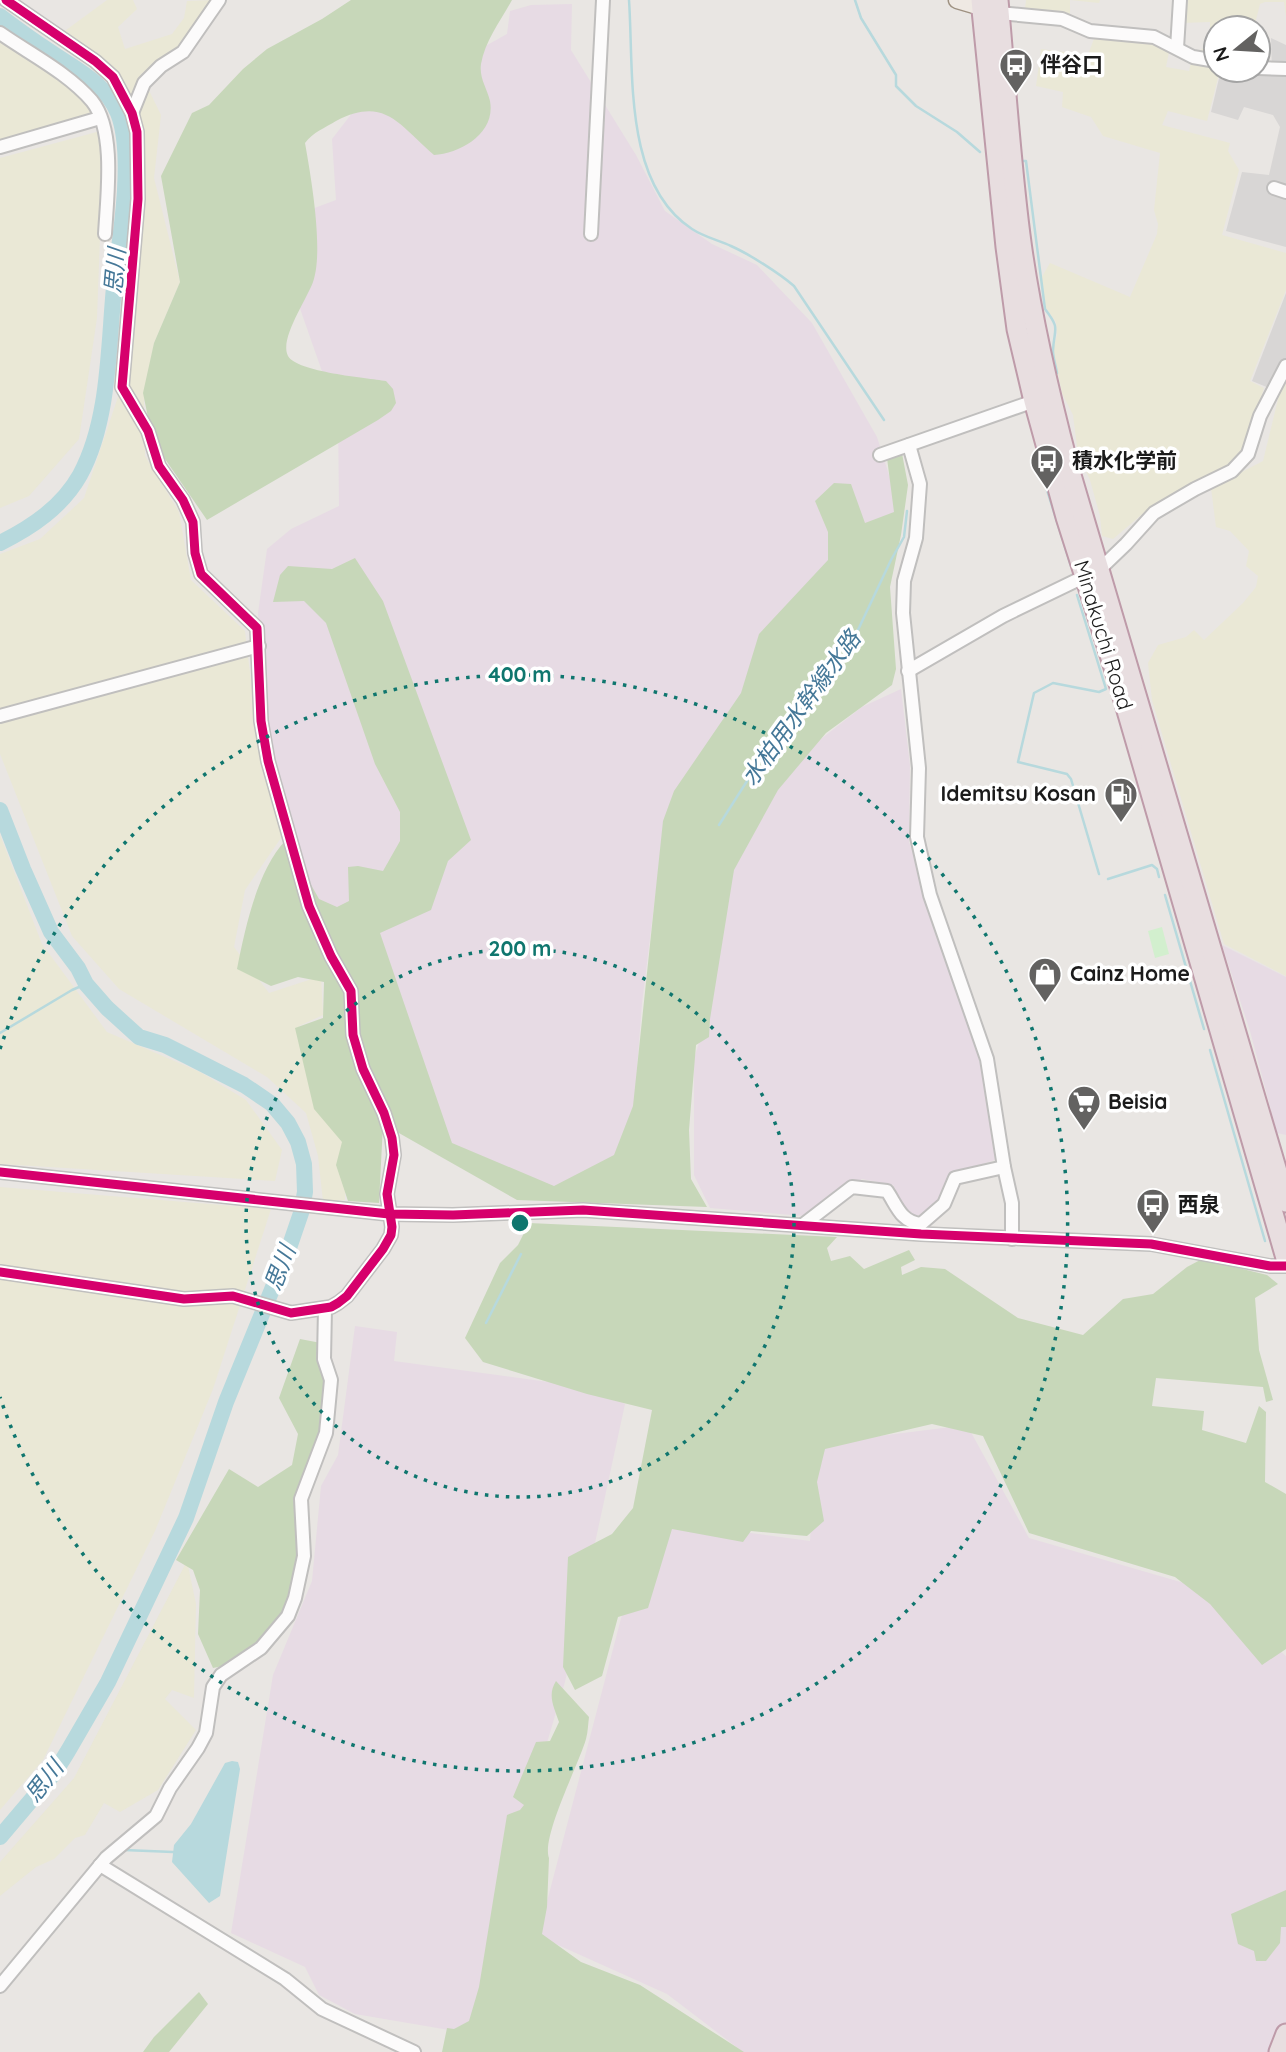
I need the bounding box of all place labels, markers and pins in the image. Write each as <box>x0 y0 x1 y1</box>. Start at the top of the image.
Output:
bus stop icon: 伴谷口 <box>997 46 1035 95</box>
place label: 伴谷口 <box>1040 51 1103 77</box>
bus stop icon: 積水化学前 <box>1028 442 1066 491</box>
place label: 積水化学前 <box>1072 447 1177 473</box>
fuel station icon: Idemitsu Kosan <box>1102 775 1140 824</box>
place label: Idemitsu Kosan <box>941 780 1096 806</box>
shop icon: Cainz Home <box>1026 955 1064 1004</box>
place label: Cainz Home <box>1070 960 1190 986</box>
supermarket icon: Beisia <box>1065 1083 1103 1132</box>
place label: Beisia <box>1108 1088 1167 1114</box>
bus stop icon: 西泉 <box>1134 1186 1172 1235</box>
place label: 西泉 <box>1178 1191 1220 1217</box>
centre of rings <box>508 1211 532 1235</box>

